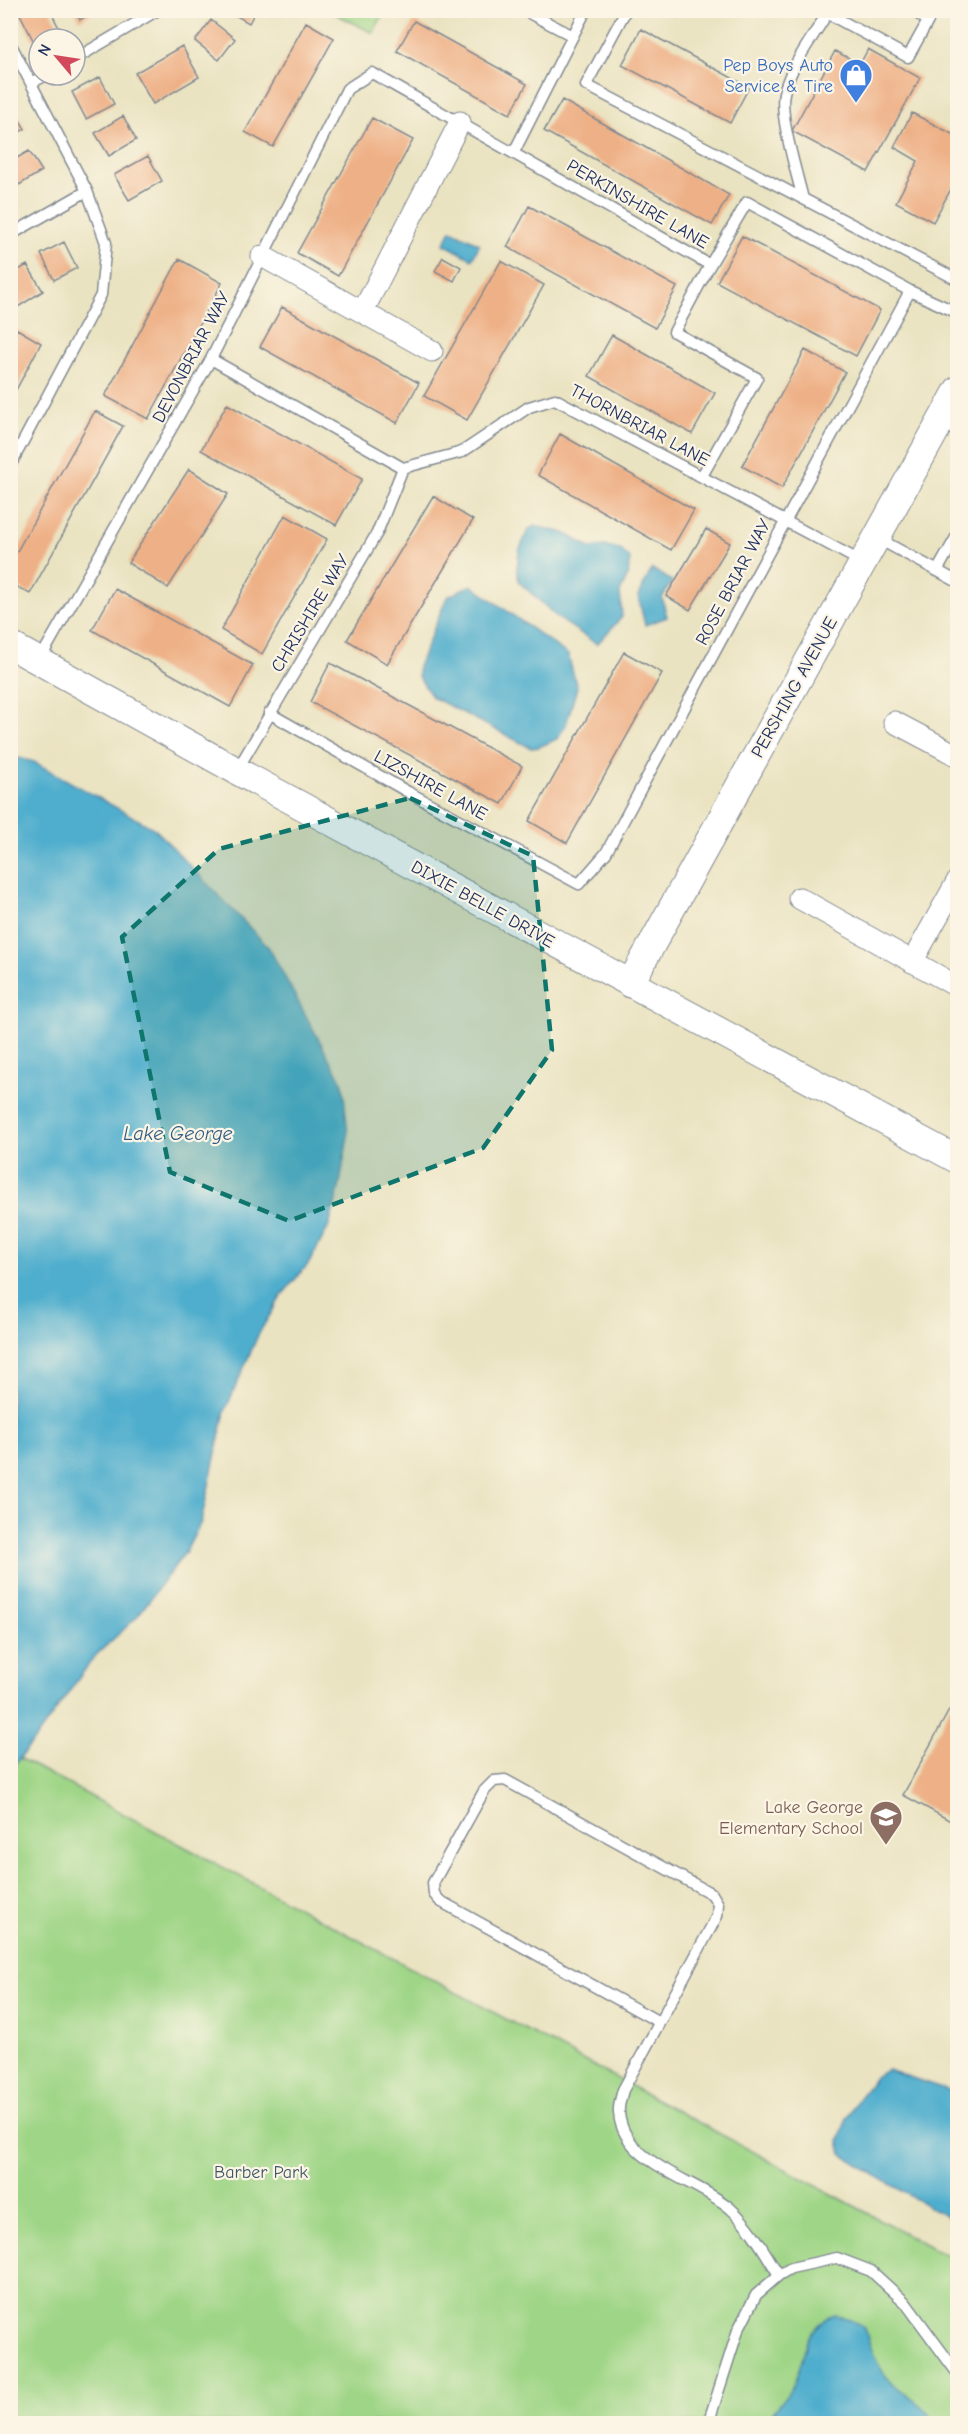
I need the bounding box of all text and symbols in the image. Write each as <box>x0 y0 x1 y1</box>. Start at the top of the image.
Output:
north arrow <box>27 27 87 87</box>
text: N <box>34 41 55 59</box>
place label: Pep Boys Auto Service & Tire <box>723 55 833 97</box>
shop icon: Pep Boys Auto Service & Tire <box>838 57 874 104</box>
street label: PERKINSHIRE LANE <box>563 155 713 254</box>
street label: DEVONBRIAR WAY <box>148 288 235 426</box>
street label: THORNBRIAR LANE <box>566 380 713 471</box>
street label: ROSE BRIAR WAY <box>691 515 776 649</box>
street label: CHRISHIRE WAY <box>267 550 354 676</box>
street label: PERSHING AVENUE <box>747 613 842 761</box>
street label: LIZSHIRE LANE <box>370 746 491 825</box>
street label: DIXIE BELLE DRIVE <box>407 856 558 953</box>
water label: Lake George <box>123 1122 233 1145</box>
place label: Lake George Elementary School <box>719 1797 863 1839</box>
school or university icon: Lake George Elementary School <box>868 1799 904 1846</box>
park label: Barber Park <box>214 2162 308 2183</box>

